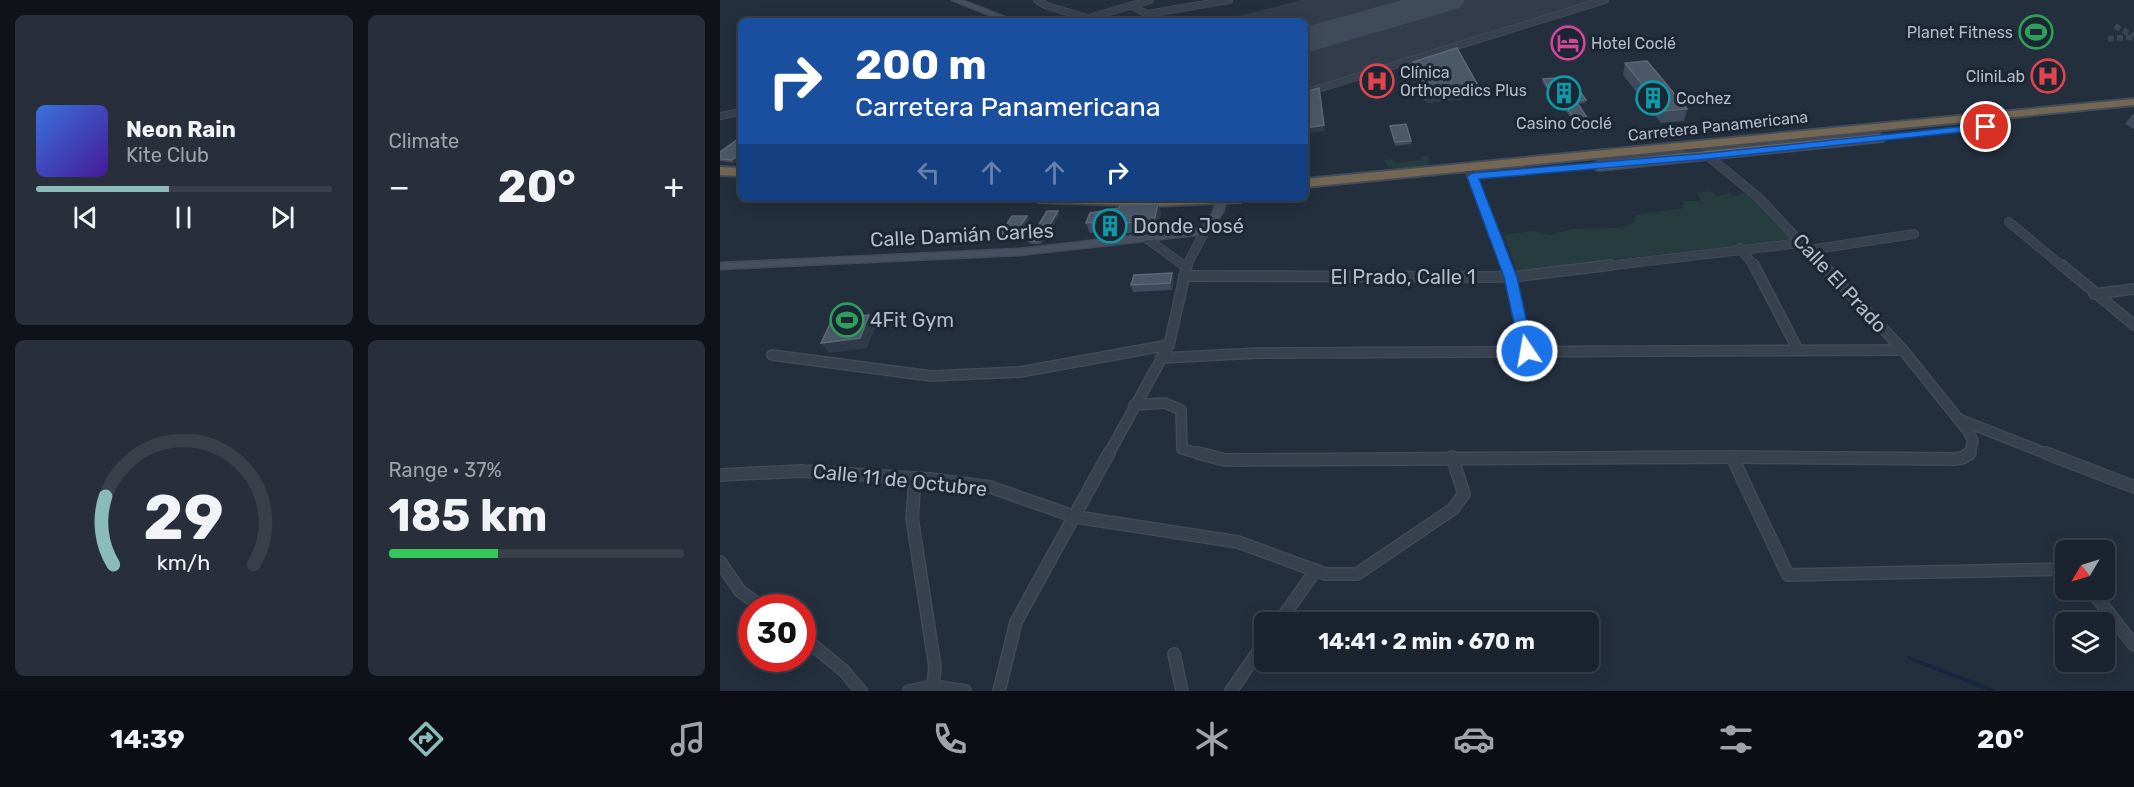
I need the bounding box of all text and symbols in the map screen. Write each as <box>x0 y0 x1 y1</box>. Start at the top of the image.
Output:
sports icon: Planet Fitness <box>2018 14 2054 50</box>
place label: Planet Fitness <box>1907 23 2013 42</box>
hotel icon: Hotel Coclé <box>1550 25 1586 61</box>
place label: Hotel Coclé <box>1591 34 1676 53</box>
text: 200 m <box>855 40 987 90</box>
icon: right <box>756 42 834 120</box>
hospital icon: CliniLab <box>2030 58 2066 94</box>
hospital icon: Clínica Orthopedics Plus <box>1359 63 1395 99</box>
place label: Clínica Orthopedics Plus <box>1400 63 1527 100</box>
place label: CliniLab <box>1966 67 2025 86</box>
building icon: Casino Coclé <box>1546 75 1582 111</box>
building icon: Cochez <box>1635 80 1671 116</box>
place label: Cochez <box>1676 89 1732 108</box>
text: Carretera Panamericana <box>855 91 1161 123</box>
pin <box>1960 101 2011 152</box>
street label: Carretera Panamericana <box>1627 107 1809 145</box>
icon: arrive <box>1969 110 2002 143</box>
place label: Casino Coclé <box>1516 114 1612 133</box>
text: Neon Rain <box>126 116 236 143</box>
text: Climate <box>389 129 459 153</box>
text: Kite Club <box>126 143 209 167</box>
icon: left <box>912 156 945 189</box>
icon: ahead <box>975 156 1008 189</box>
icon: ahead <box>1038 156 1071 189</box>
icon: right <box>1101 156 1134 189</box>
text: 20° <box>498 160 576 213</box>
text: − <box>389 167 410 206</box>
text: + <box>663 167 684 206</box>
icon: previous <box>69 201 102 234</box>
icon: pause <box>167 201 200 234</box>
icon: next <box>266 201 299 234</box>
building icon: Donde José <box>1092 208 1128 244</box>
place label: Donde José <box>1133 214 1244 238</box>
street label: Calle Damián Carles <box>870 218 1054 252</box>
street label: Calle El Prado <box>1788 228 1892 338</box>
street label: El Prado, Calle 1 <box>1330 265 1476 289</box>
sports icon: 4Fit Gym <box>829 302 865 338</box>
place label: 4Fit Gym <box>870 308 954 332</box>
position arrow <box>1495 319 1559 383</box>
text: Range · 37% <box>389 458 502 482</box>
street label: Calle 11 de Octubre <box>812 459 988 501</box>
text: 29 <box>143 481 224 555</box>
text: 185 km <box>389 489 548 542</box>
north arrow <box>2055 540 2115 600</box>
map controls <box>2055 540 2115 672</box>
text: km/h <box>157 550 211 575</box>
speed limit sign: 30 <box>738 594 816 672</box>
button: layers <box>2055 612 2115 672</box>
text: 14:41 · 2 min · 670 m <box>1318 628 1535 655</box>
icon: directions <box>405 718 447 760</box>
icon: music <box>667 718 709 760</box>
icon: phone <box>929 718 971 760</box>
icon: climate <box>1191 718 1233 760</box>
icon: car <box>1453 718 1495 760</box>
icon: filters <box>1715 718 1757 760</box>
text: 14:39 <box>110 723 185 755</box>
text: 20° <box>1977 723 2024 755</box>

